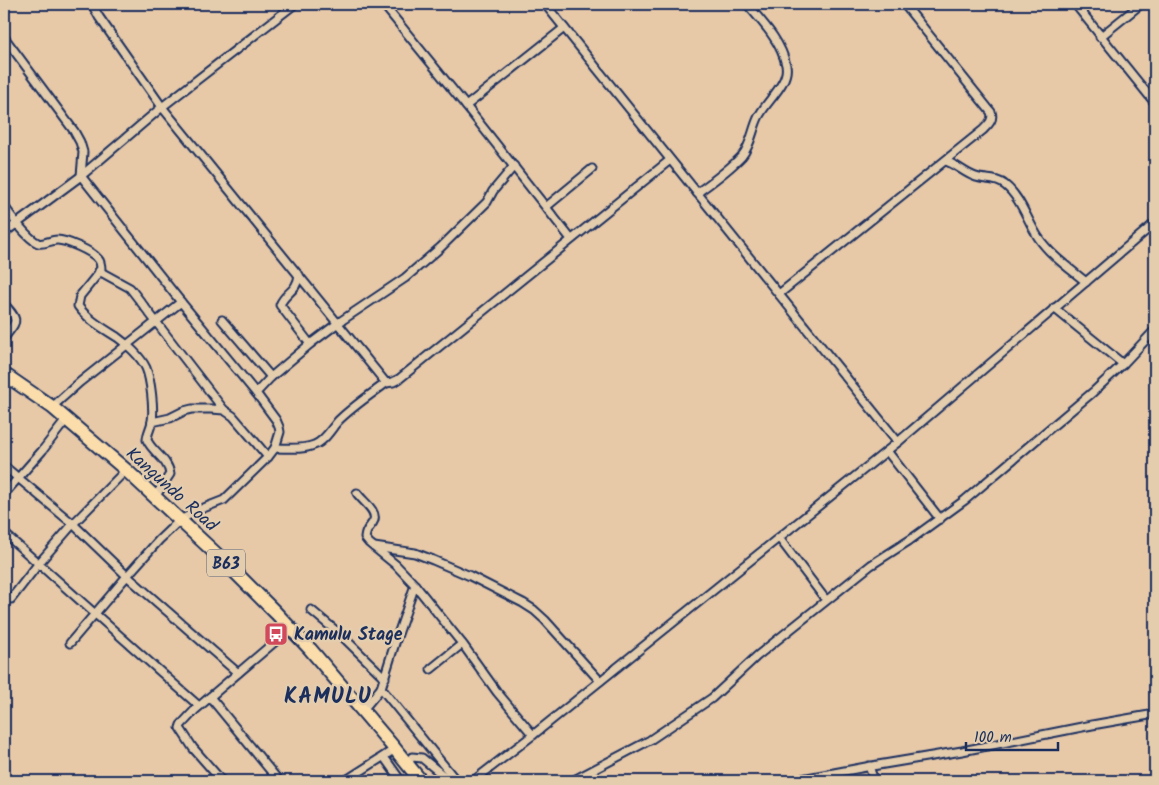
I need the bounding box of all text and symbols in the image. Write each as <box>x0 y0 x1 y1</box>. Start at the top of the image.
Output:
street label: Kangundo Road <box>118 441 225 540</box>
road number: B63 <box>207 550 245 576</box>
bus stop icon: Kamulu Stage <box>263 621 289 647</box>
place label: Kamulu Stage <box>294 621 403 650</box>
district label: KAMULU <box>284 680 372 715</box>
scale bar <box>966 720 1059 752</box>
text: 100 m <box>974 726 1012 750</box>

